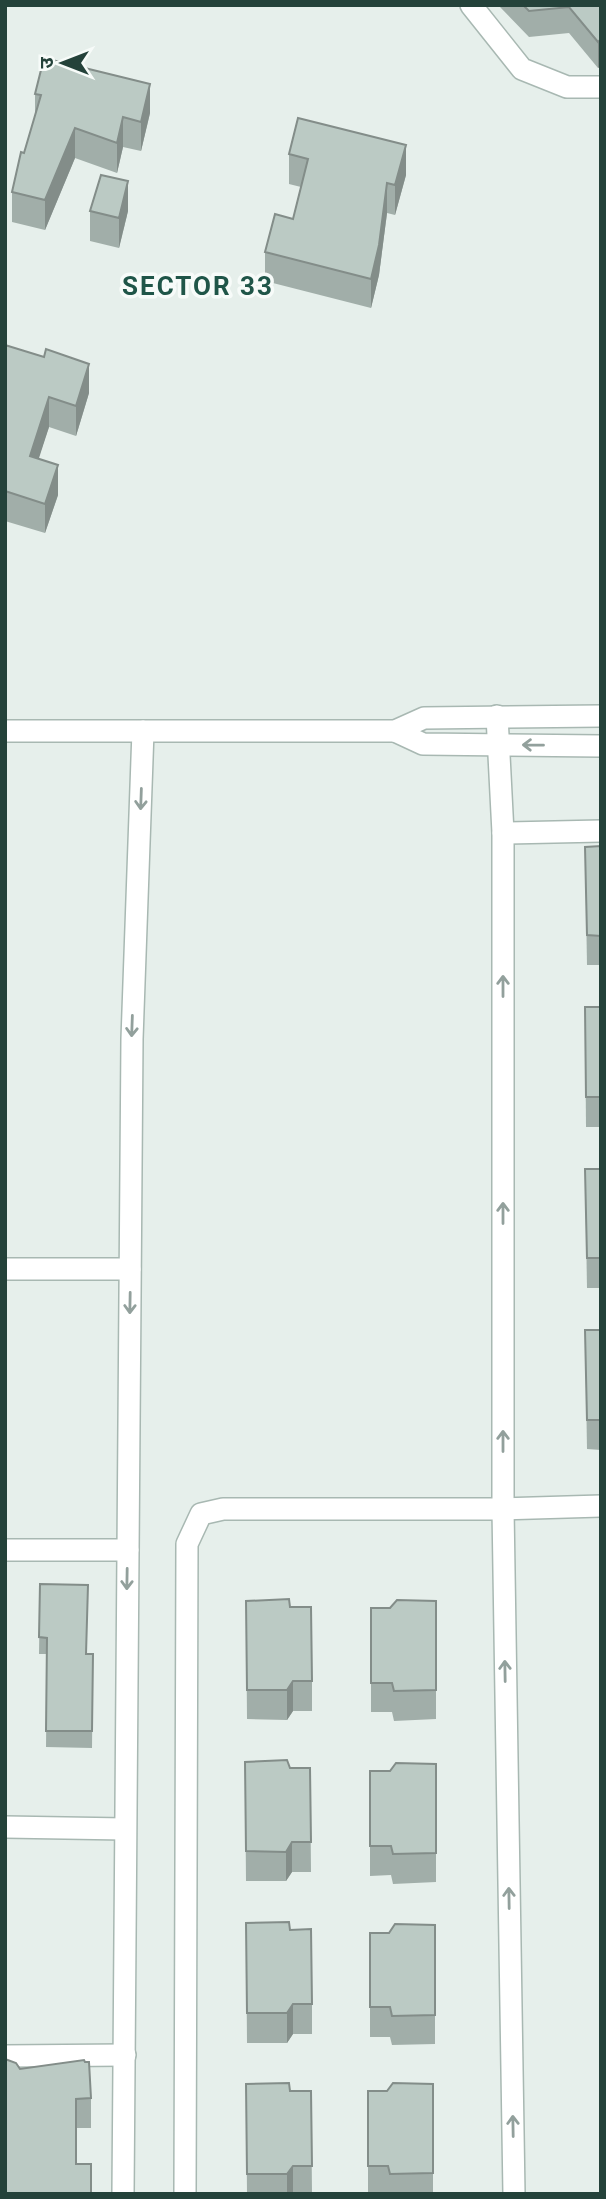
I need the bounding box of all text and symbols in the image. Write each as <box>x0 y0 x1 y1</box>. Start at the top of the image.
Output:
north arrow <box>28 28 98 98</box>
text: उ <box>35 57 58 69</box>
district label: SECTOR 33 <box>122 271 274 301</box>
one-way arrow <box>521 738 544 752</box>
one-way arrow <box>134 787 147 810</box>
one-way arrow <box>496 975 510 998</box>
one-way arrow <box>126 1015 139 1038</box>
one-way arrow <box>496 1202 510 1225</box>
one-way arrow <box>123 1291 137 1314</box>
one-way arrow <box>496 1430 510 1453</box>
one-way arrow <box>121 1568 134 1591</box>
one-way arrow <box>499 1659 512 1682</box>
one-way arrow <box>502 1887 516 1910</box>
one-way arrow <box>506 2114 520 2137</box>

